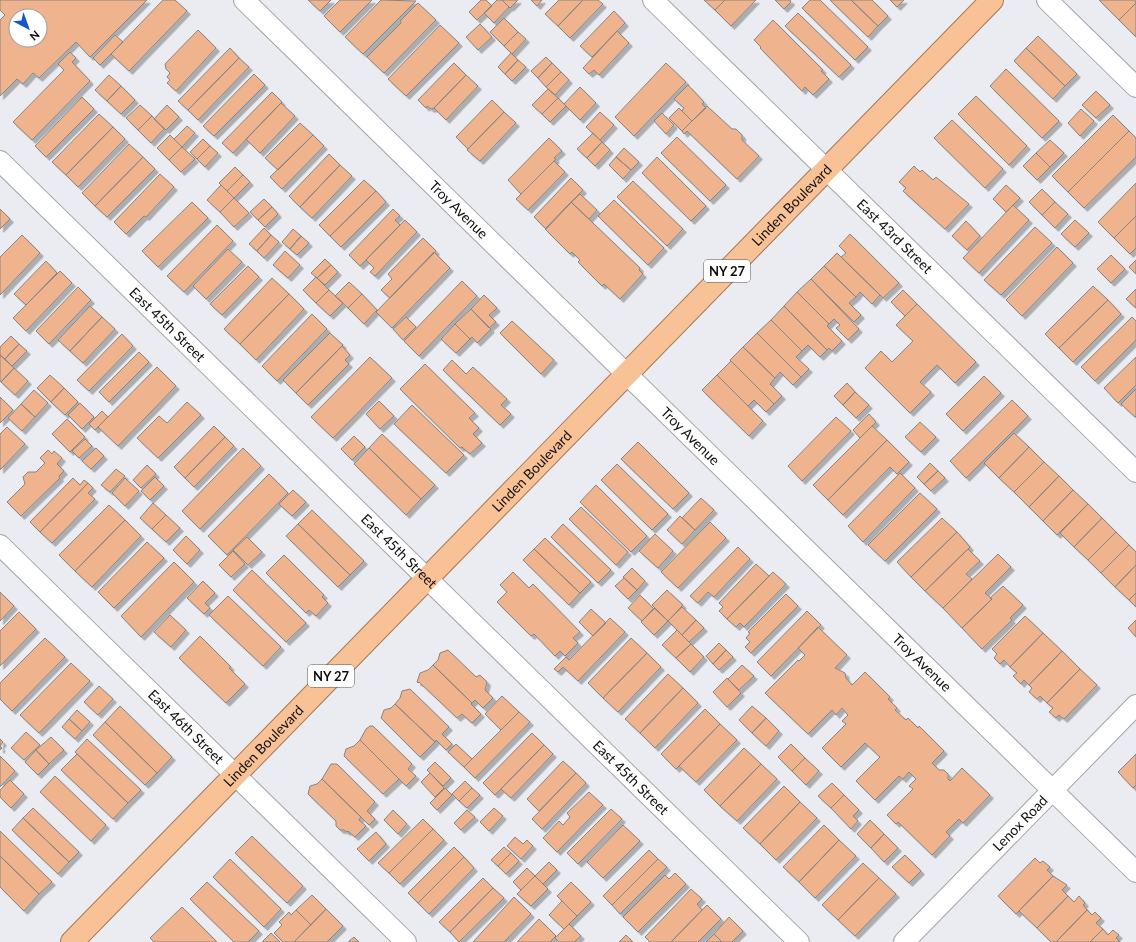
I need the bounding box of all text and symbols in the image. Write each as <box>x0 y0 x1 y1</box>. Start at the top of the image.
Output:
north arrow <box>8 8 48 48</box>
text: N <box>27 28 42 44</box>
street label: Linden Boulevard <box>748 161 835 249</box>
street label: Troy Avenue <box>426 177 492 242</box>
street label: East 43rd Street <box>854 195 936 277</box>
road number: NY 27 <box>704 260 750 282</box>
street label: East 45th Street <box>126 283 209 365</box>
street label: Troy Avenue <box>658 403 724 468</box>
street label: Linden Boulevard <box>488 427 575 515</box>
street label: East 45th Street <box>358 510 441 591</box>
street label: Troy Avenue <box>889 630 955 695</box>
road number: NY 27 <box>308 665 354 687</box>
street label: East 46th Street <box>145 686 228 767</box>
street label: Linden Boulevard <box>220 701 307 790</box>
street label: East 45th Street <box>590 736 673 818</box>
street label: Lenox Road <box>989 792 1051 854</box>

